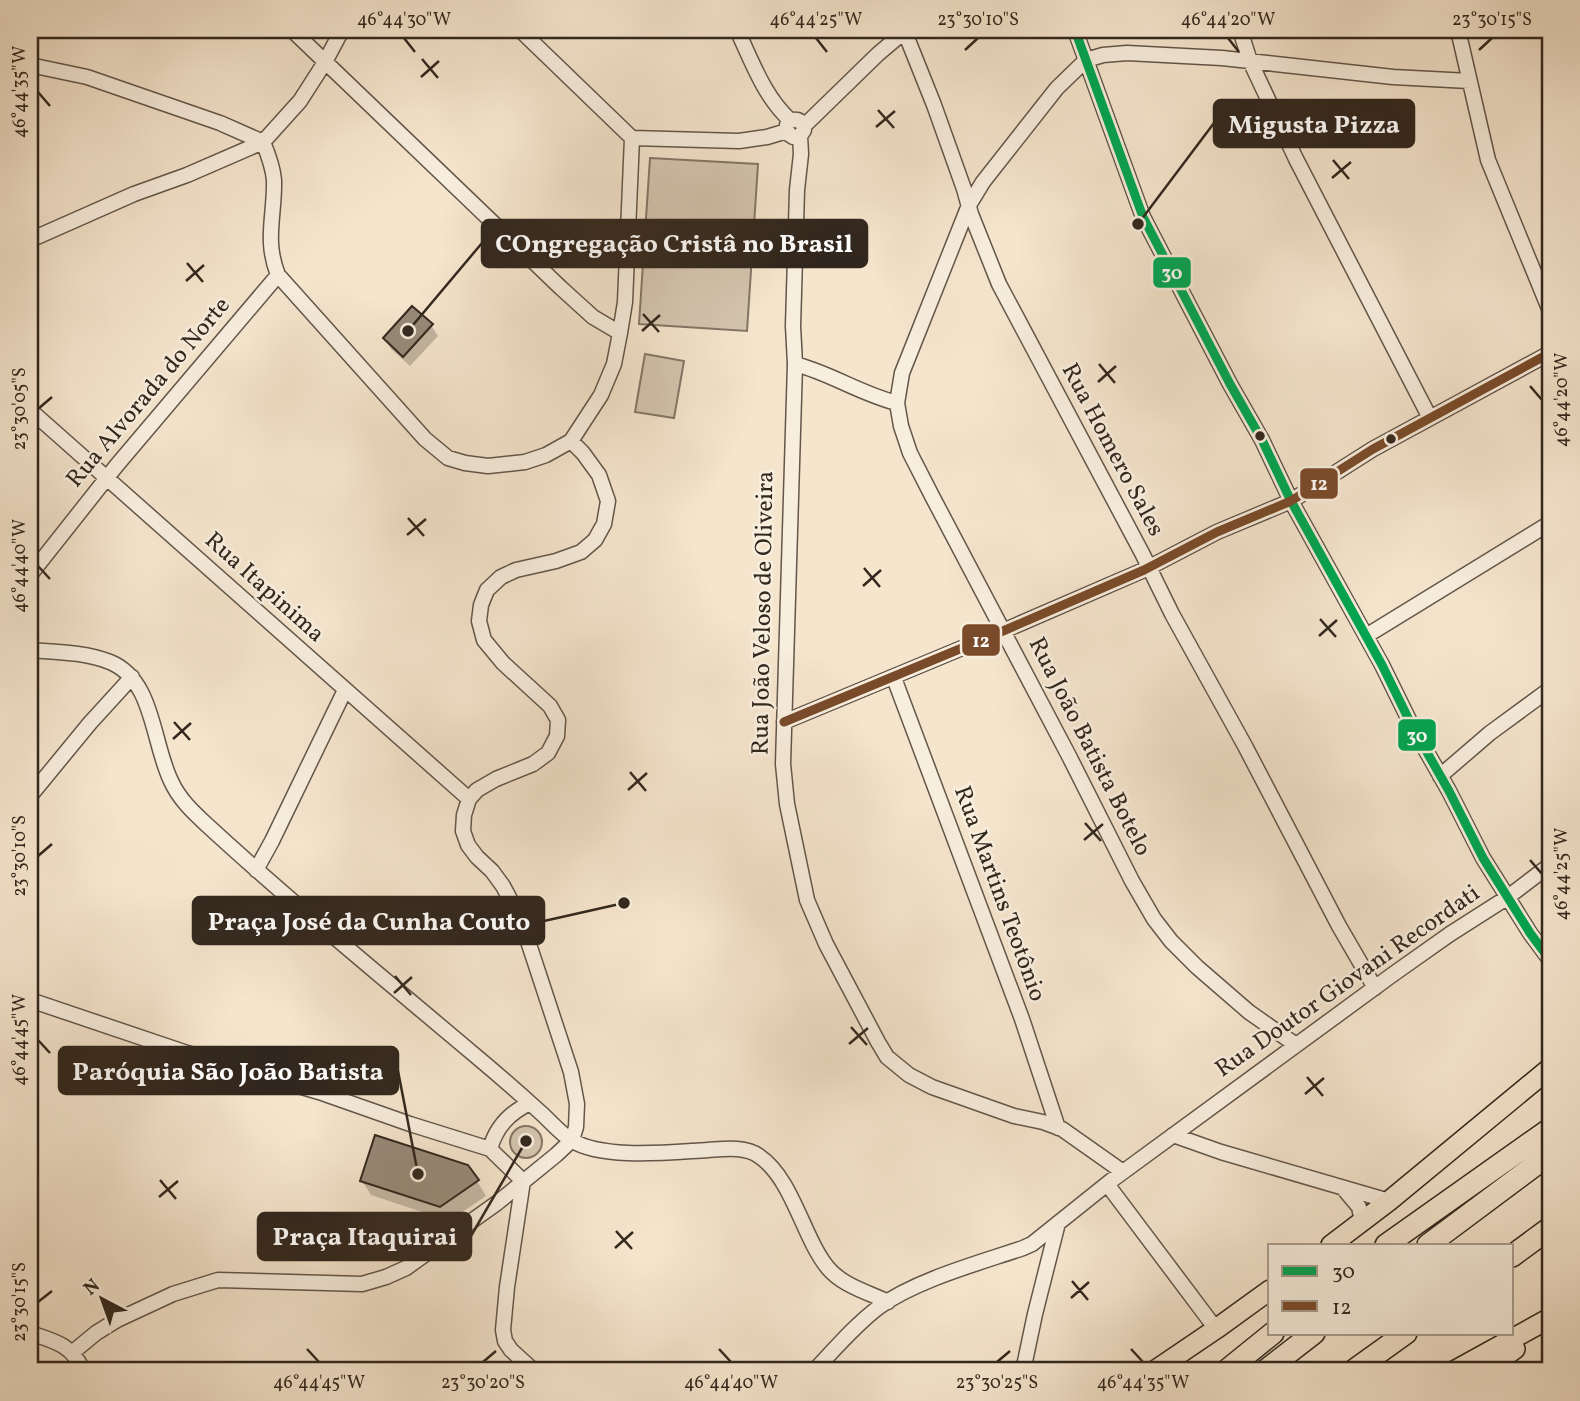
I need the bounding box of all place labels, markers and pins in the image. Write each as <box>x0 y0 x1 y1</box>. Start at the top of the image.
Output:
callout: Migusta Pizza <box>1214 100 1414 147</box>
callout: COngregação Cristâ no Brasil <box>482 220 867 267</box>
unlabelled marker <box>1253 429 1267 443</box>
unlabelled marker <box>1384 432 1398 446</box>
callout: Praça José da Cunha Couto <box>193 897 544 944</box>
callout: Paróquia São João Batista <box>59 1047 398 1094</box>
callout: Praça Itaquirai <box>258 1213 471 1260</box>

